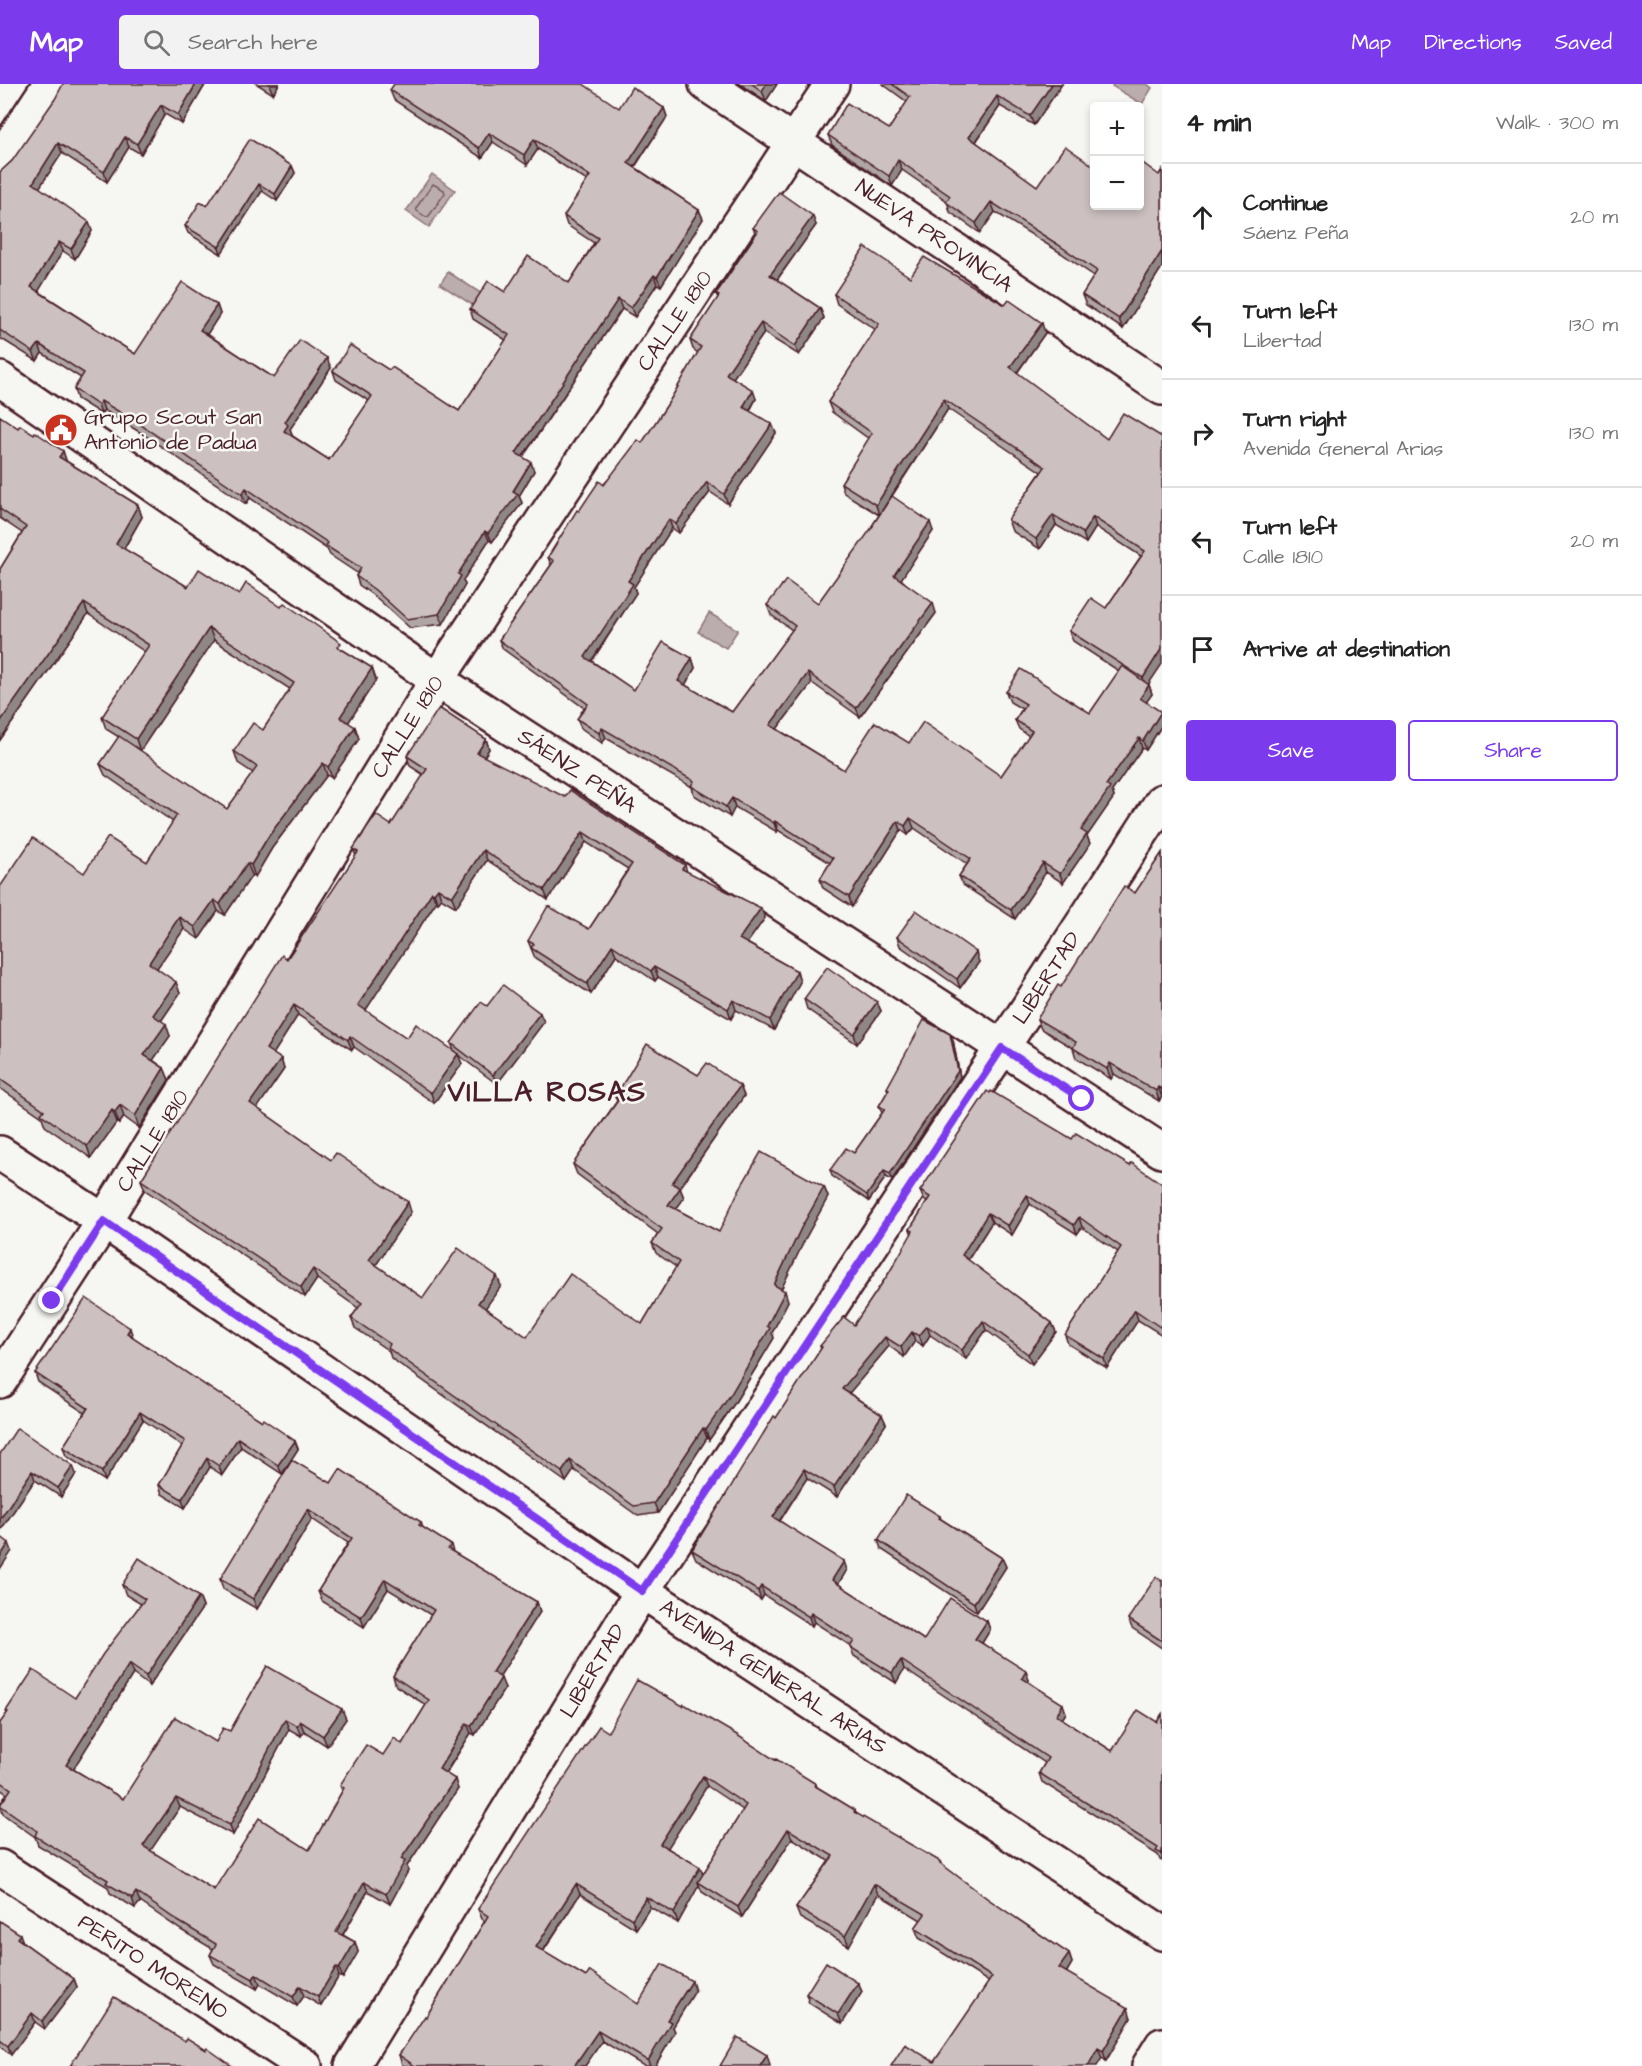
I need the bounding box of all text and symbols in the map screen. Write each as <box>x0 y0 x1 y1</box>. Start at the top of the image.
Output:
search box <box>119 15 539 69</box>
text: Map <box>30 23 83 62</box>
icon: search <box>140 26 173 59</box>
text: Search here <box>188 27 318 58</box>
text: Map <box>1351 28 1391 57</box>
text: Directions <box>1424 28 1522 57</box>
text: Saved <box>1555 28 1612 57</box>
map controls <box>1090 102 1144 210</box>
button: + <box>1090 102 1144 156</box>
text: 4 min <box>1186 105 1251 141</box>
text: Walk · 300 m <box>1496 109 1618 137</box>
button: − <box>1090 156 1144 210</box>
street label: NUEVA PROVINCIA <box>849 172 1019 300</box>
text: Continue <box>1243 188 1328 219</box>
icon: ahead <box>1186 201 1219 234</box>
text: 20 m <box>1570 203 1618 231</box>
text: Sáenz Peña <box>1243 219 1349 247</box>
street label: CALLE 1810 <box>630 264 720 378</box>
text: Turn left <box>1243 296 1337 327</box>
icon: left <box>1186 309 1219 342</box>
text: 130 m <box>1569 311 1618 339</box>
text: Libertad <box>1243 327 1321 355</box>
place label: Grupo Scout San Antonio de Padua <box>84 402 262 458</box>
text: Turn right <box>1243 404 1346 435</box>
public building icon: Grupo Scout San Antonio de Padua <box>43 412 79 448</box>
icon: right <box>1186 417 1219 450</box>
text: 130 m <box>1569 419 1618 447</box>
text: Avenida General Arias <box>1243 435 1443 463</box>
text: Turn left <box>1243 512 1337 543</box>
icon: left <box>1186 525 1219 558</box>
text: 20 m <box>1570 527 1618 555</box>
text: Calle 1810 <box>1243 543 1323 571</box>
icon: arrive <box>1186 633 1219 666</box>
text: Arrive at destination <box>1243 634 1450 665</box>
street label: CALLE 1810 <box>364 670 452 784</box>
button: Save <box>1186 720 1396 781</box>
button: Share <box>1408 720 1618 781</box>
street label: SÁENZ PEÑA <box>512 721 642 821</box>
street label: LIBERTAD <box>1005 926 1089 1030</box>
district label: VILLA ROSAS <box>447 1073 646 1112</box>
street label: CALLE 1810 <box>109 1084 197 1198</box>
route start <box>1068 1085 1094 1111</box>
route end <box>38 1287 64 1313</box>
street label: AVENIDA GENERAL ARIAS <box>653 1592 893 1762</box>
street label: LIBERTAD <box>553 1618 633 1724</box>
street label: PERITO MORENO <box>72 1907 234 2027</box>

